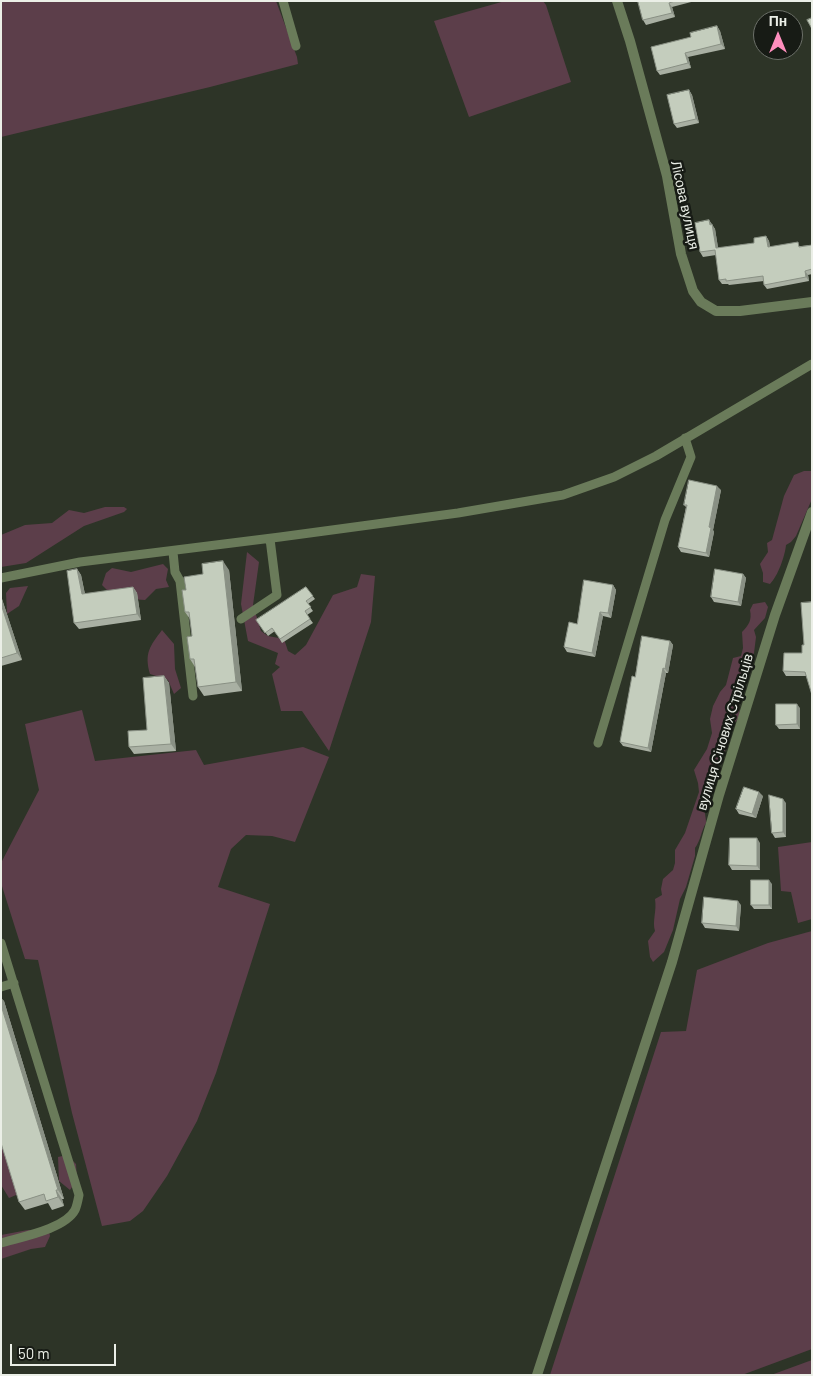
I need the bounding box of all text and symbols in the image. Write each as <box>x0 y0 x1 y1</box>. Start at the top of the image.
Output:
north arrow <box>753 10 803 60</box>
text: Пн <box>769 12 787 29</box>
street label: Лісова вулиця <box>667 159 703 251</box>
street label: вулиця Січових Стрільців <box>693 652 757 812</box>
scale bar <box>12 1334 119 1366</box>
text: 50 m <box>18 1344 50 1362</box>

